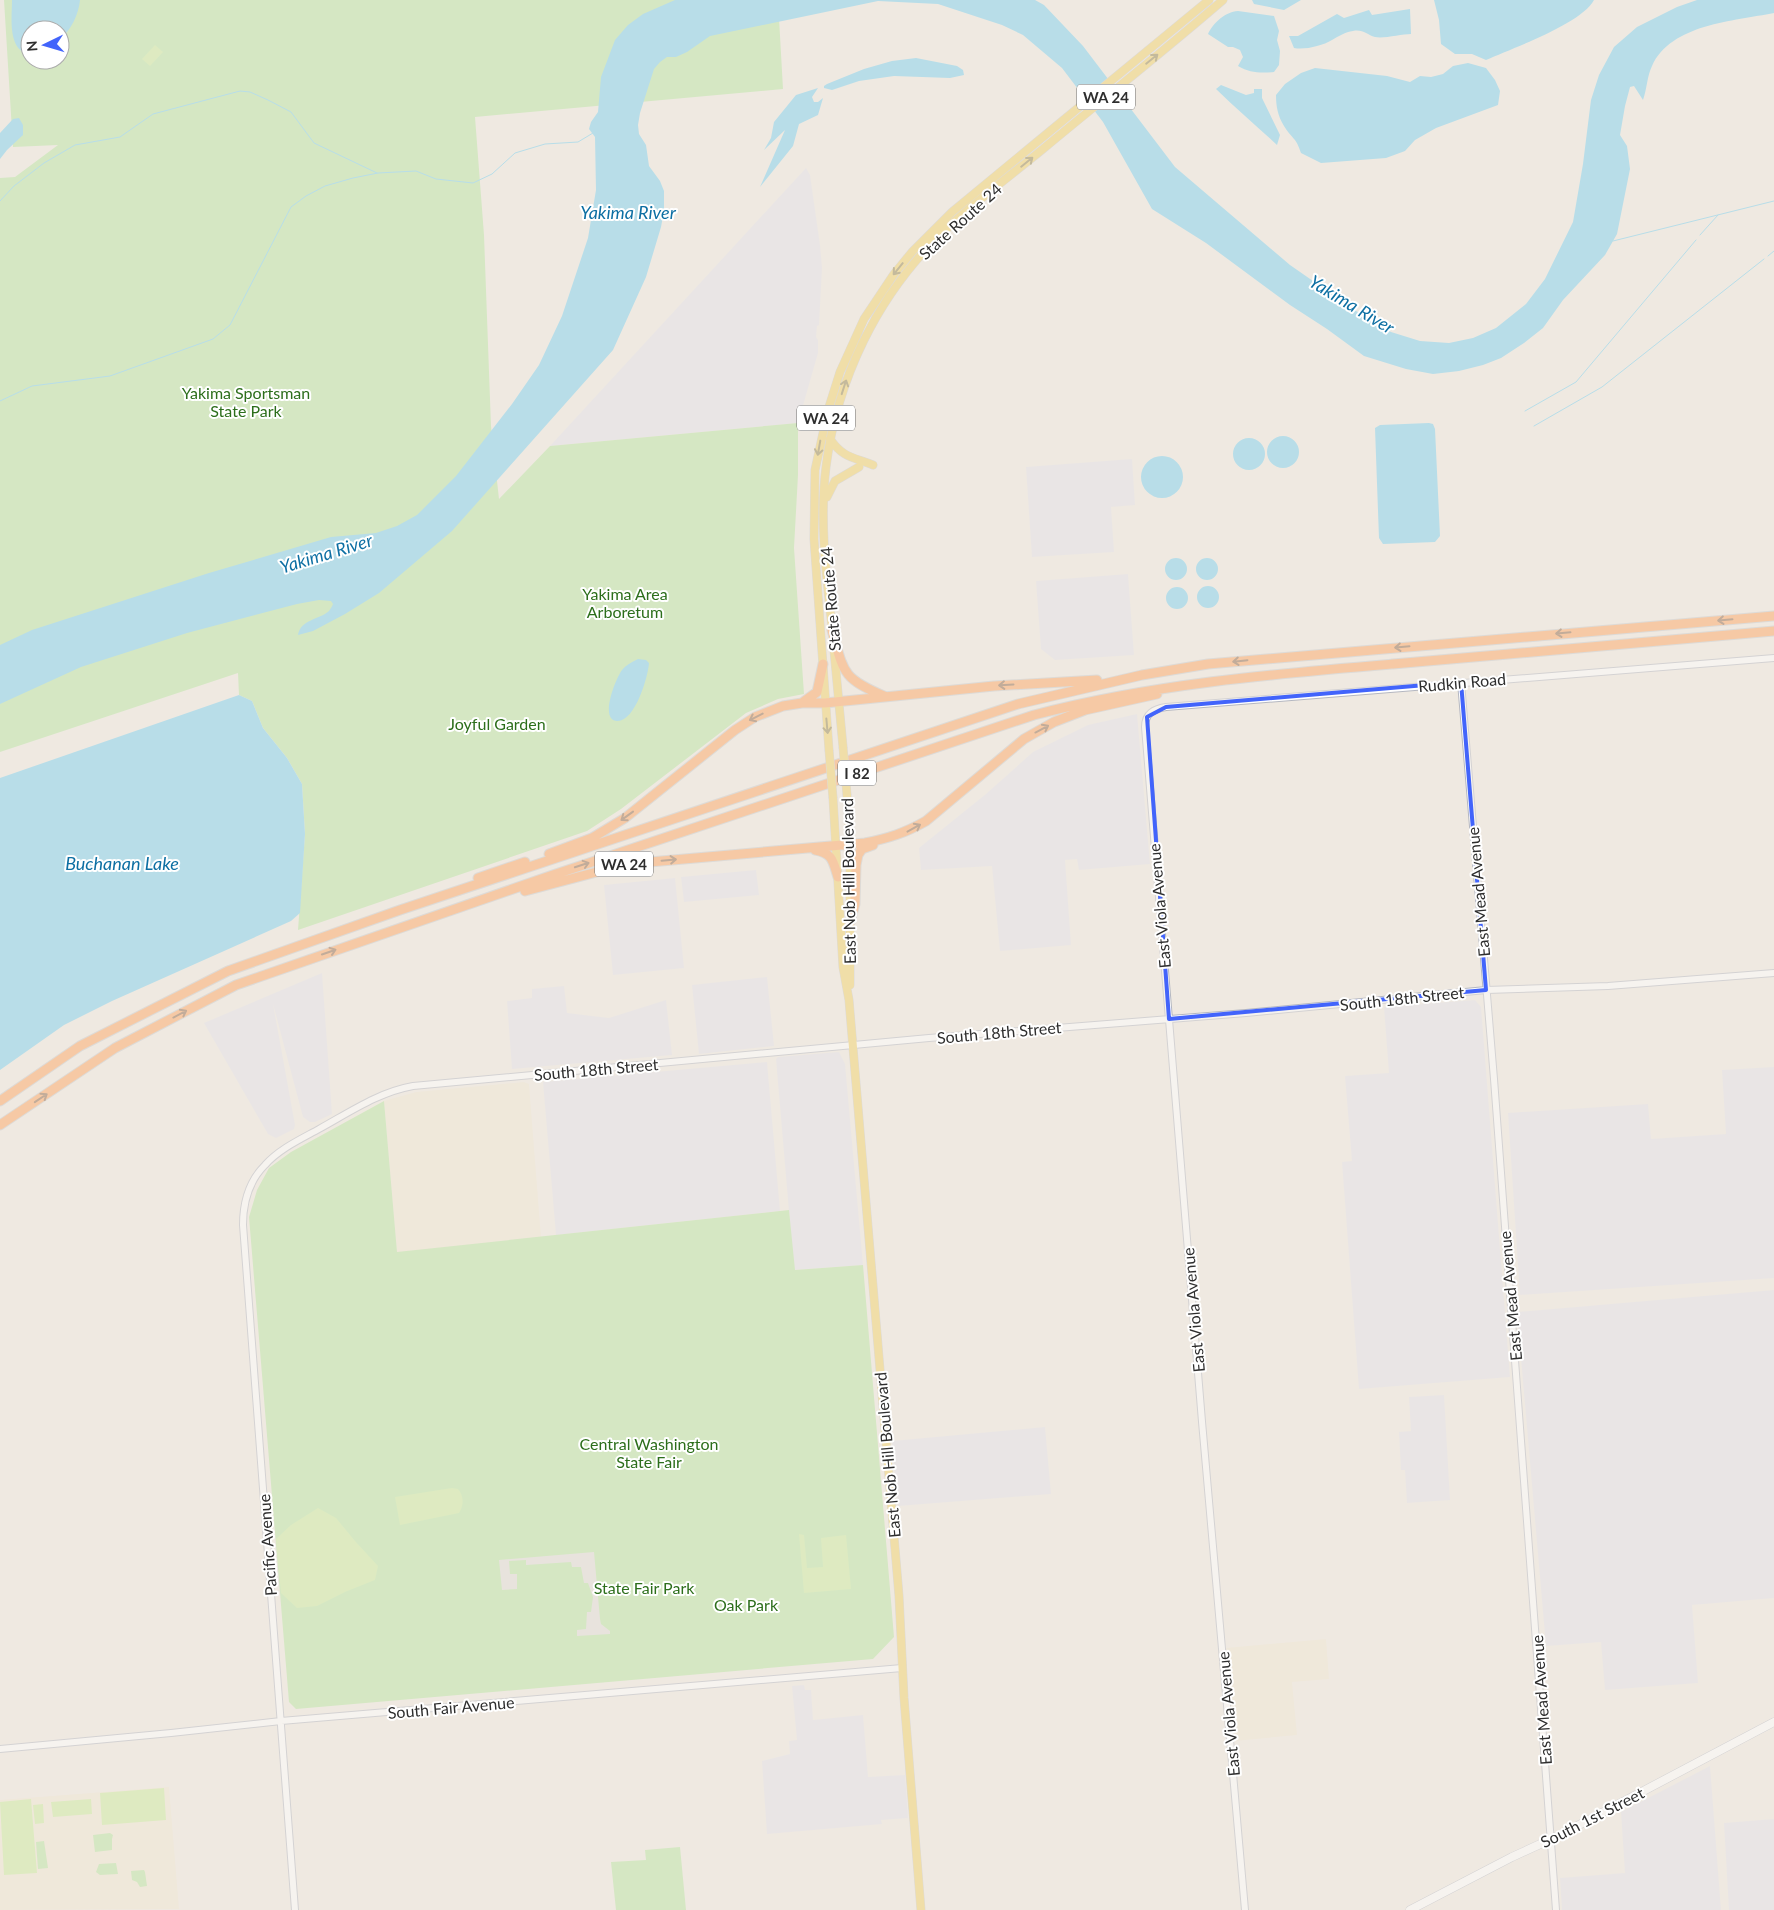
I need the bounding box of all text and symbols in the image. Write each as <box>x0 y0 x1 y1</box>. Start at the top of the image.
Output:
north arrow <box>20 20 70 70</box>
text: N <box>23 40 40 52</box>
one-way arrow <box>1145 53 1158 64</box>
road number: WA 24 <box>1077 84 1135 110</box>
one-way arrow <box>1020 157 1033 168</box>
street label: State Route 24 <box>915 179 1005 263</box>
water label: Yakima River <box>580 201 677 223</box>
one-way arrow <box>893 262 904 275</box>
water label: Yakima River <box>1305 270 1399 338</box>
one-way arrow <box>840 380 850 396</box>
park label: Yakima Sportsman State Park <box>182 383 310 420</box>
road number: WA 24 <box>797 406 855 430</box>
one-way arrow <box>814 439 824 455</box>
water label: Yakima River <box>277 528 376 578</box>
street label: State Route 24 <box>816 546 844 652</box>
park label: Yakima Area Arboretum <box>582 584 668 621</box>
one-way arrow <box>1718 615 1734 625</box>
one-way arrow <box>1556 629 1572 638</box>
one-way arrow <box>1394 642 1410 652</box>
one-way arrow <box>1232 656 1248 666</box>
street label: Rudkin Road <box>1417 669 1507 695</box>
one-way arrow <box>998 681 1014 690</box>
one-way arrow <box>749 713 764 722</box>
park label: Joyful Garden <box>448 714 546 733</box>
one-way arrow <box>822 718 832 734</box>
one-way arrow <box>1035 724 1050 734</box>
road number: I 82 <box>838 760 876 786</box>
street label: East Nob Hill Boulevard <box>837 798 859 964</box>
one-way arrow <box>620 811 634 821</box>
one-way arrow <box>906 822 920 832</box>
street label: East Mead Avenue <box>1463 826 1493 958</box>
street label: East Viola Avenue <box>1144 843 1174 969</box>
water label: Buchanan Lake <box>65 852 179 874</box>
road number: WA 24 <box>595 852 653 876</box>
one-way arrow <box>661 855 677 865</box>
one-way arrow <box>574 860 589 869</box>
one-way arrow <box>321 947 336 956</box>
street label: South 18th Street <box>1339 982 1465 1014</box>
one-way arrow <box>172 1009 187 1019</box>
street label: South 18th Street <box>936 1017 1062 1047</box>
street label: South 18th Street <box>533 1054 659 1084</box>
one-way arrow <box>33 1093 47 1103</box>
street label: East Mead Avenue <box>1495 1230 1525 1362</box>
street label: East Viola Avenue <box>1178 1247 1208 1373</box>
street label: East Nob Hill Boulevard <box>870 1371 904 1539</box>
park label: Central Washington State Fair <box>579 1434 719 1471</box>
street label: Pacific Avenue <box>254 1493 280 1597</box>
park label: State Fair Park <box>594 1578 695 1597</box>
park label: Oak Park <box>714 1595 779 1614</box>
street label: East Mead Avenue <box>1527 1634 1555 1766</box>
street label: East Viola Avenue <box>1213 1651 1243 1777</box>
street label: South Fair Avenue <box>387 1692 515 1722</box>
street label: South 1st Street <box>1537 1783 1647 1851</box>

